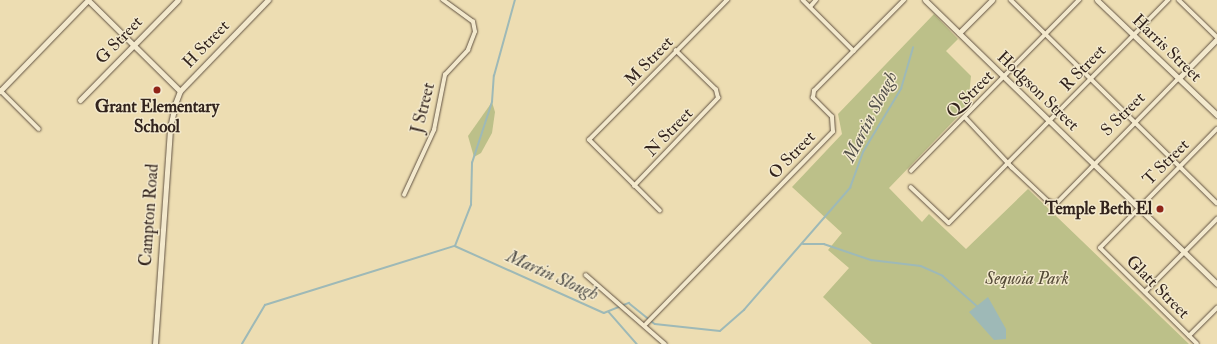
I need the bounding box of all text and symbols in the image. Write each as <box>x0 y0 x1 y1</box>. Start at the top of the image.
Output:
street label: Harris Street <box>1128 10 1206 86</box>
street label: G Street <box>91 12 147 68</box>
street label: H Street <box>178 16 234 72</box>
street label: M Street <box>620 32 678 90</box>
street label: R Street <box>1056 41 1110 95</box>
street label: Hodgson Street <box>993 47 1083 135</box>
street label: Q Street <box>942 66 998 122</box>
water label: Martin Slough <box>839 68 903 166</box>
street label: J Street <box>407 81 439 135</box>
marker: Grant Elementary School <box>152 85 162 95</box>
street label: S Street <box>1097 88 1149 140</box>
place label: Grant Elementary School <box>95 97 219 137</box>
street label: N Street <box>641 103 697 161</box>
street label: O Street <box>764 127 820 183</box>
street label: T Street <box>1139 135 1193 189</box>
street label: Campton Road <box>135 163 163 267</box>
place label: Temple Beth El <box>1045 199 1152 219</box>
marker: Temple Beth El <box>1155 204 1165 214</box>
water label: Martin Slough <box>503 246 601 306</box>
street label: Glatt Street <box>1122 251 1194 323</box>
park label: Sequoia Park <box>985 269 1069 289</box>

